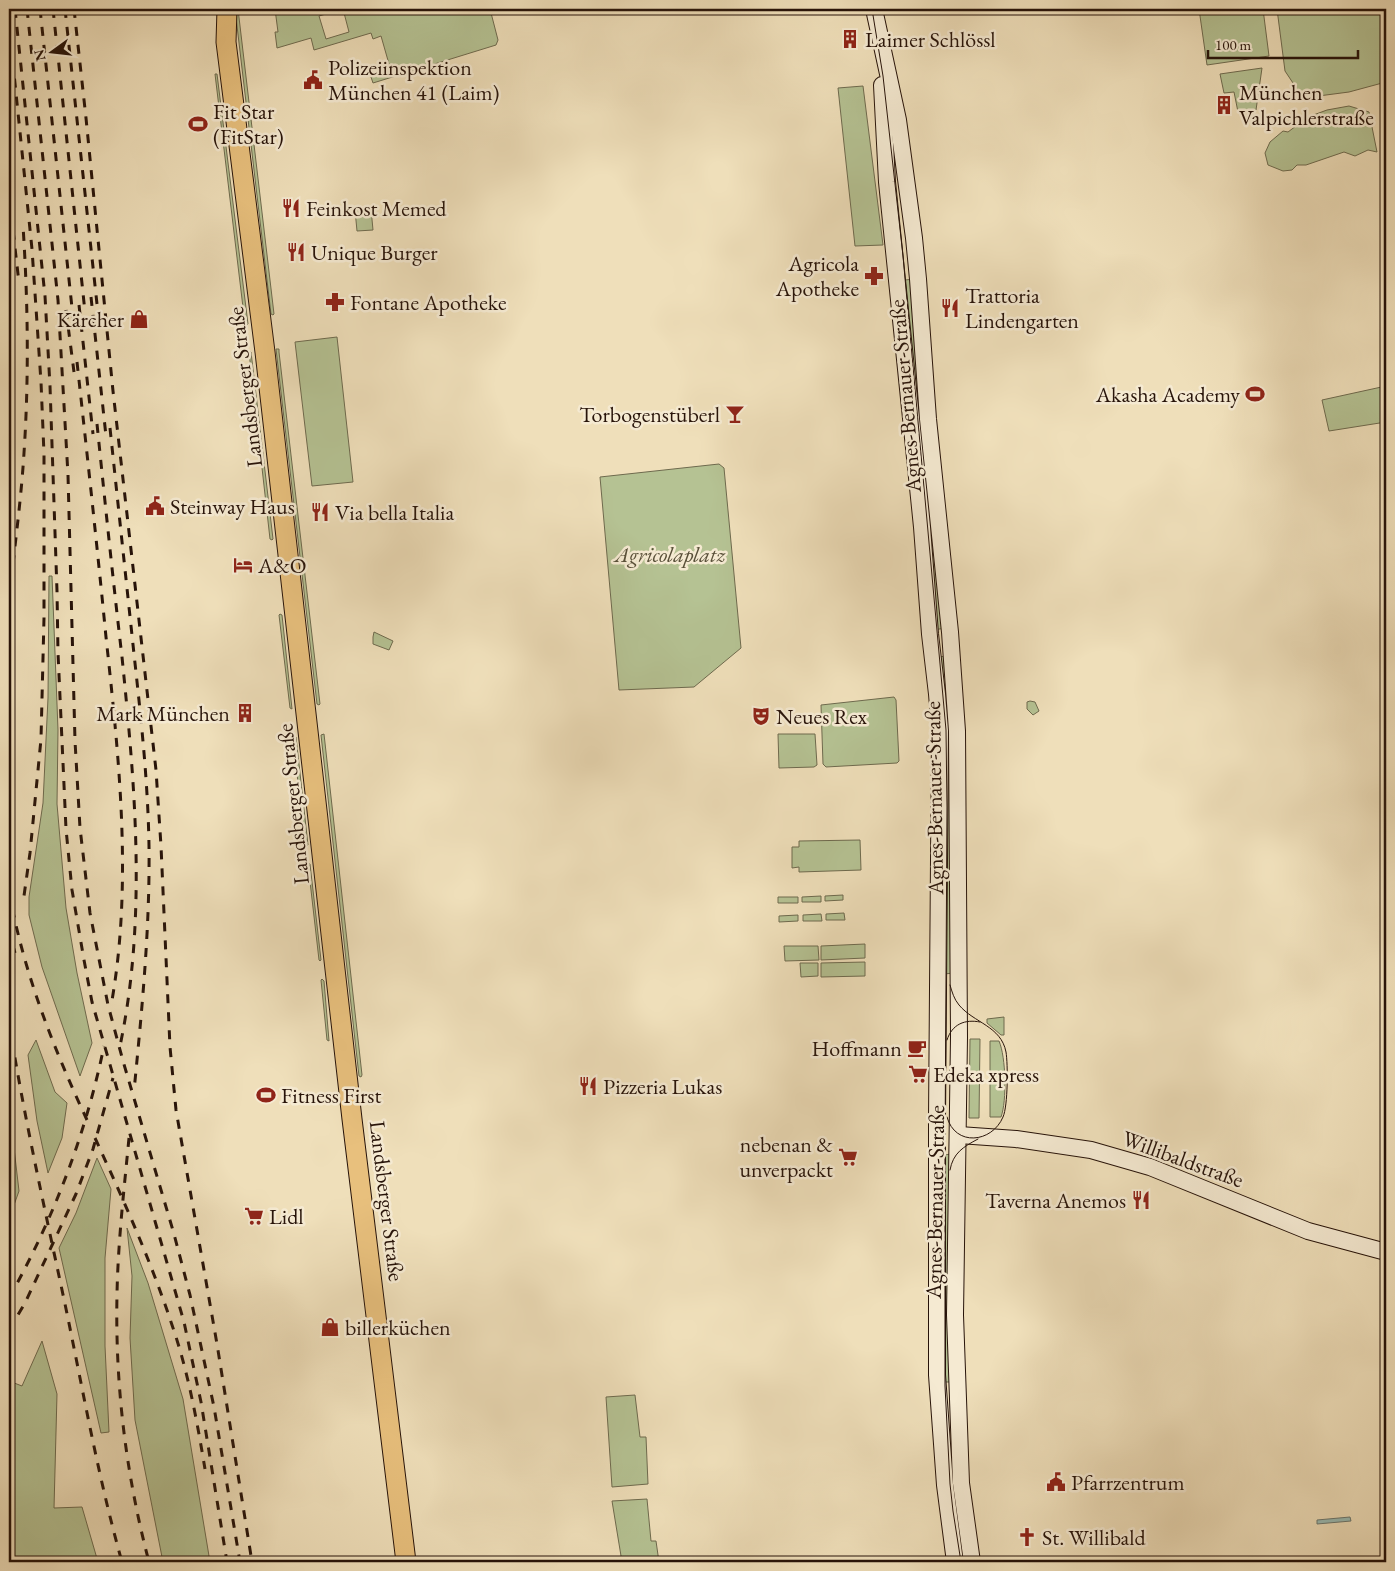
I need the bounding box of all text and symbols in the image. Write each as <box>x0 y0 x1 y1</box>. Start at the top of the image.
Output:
place label: Laimer Schlössl <box>865 25 996 54</box>
north arrow <box>28 28 78 78</box>
building icon: Laimer Schlössl <box>839 28 861 50</box>
scale bar <box>1208 28 1358 60</box>
text: 100 m <box>1215 35 1252 54</box>
text: N <box>29 47 50 63</box>
place label: Polizeiinspektion München 41 (Laim) <box>328 53 499 107</box>
public building icon: Polizeiinspektion München 41 (Laim) <box>302 69 324 91</box>
place label: München Valpichlerstraße <box>1239 78 1374 132</box>
building icon: München Valpichlerstraße <box>1213 94 1235 116</box>
place label: Fit Star (FitStar) <box>213 97 284 151</box>
sports icon: Fit Star (FitStar) <box>187 113 209 135</box>
place label: Feinkost Memed <box>306 194 447 223</box>
restaurant icon: Feinkost Memed <box>280 197 302 219</box>
place label: Unique Burger <box>311 238 438 267</box>
restaurant icon: Unique Burger <box>285 241 307 263</box>
place label: Agricola Apotheke <box>775 249 859 303</box>
pharmacy icon: Agricola Apotheke <box>863 265 885 287</box>
place label: Trattoria Lindengarten <box>965 281 1079 335</box>
place label: Fontane Apotheke <box>350 288 507 317</box>
pharmacy icon: Fontane Apotheke <box>324 291 346 313</box>
restaurant icon: Trattoria Lindengarten <box>939 297 961 319</box>
street label: Agnes-Bernauer-Straße <box>882 298 928 495</box>
place label: Kärcher <box>57 305 125 334</box>
street label: Landsberger Straße <box>221 305 269 469</box>
shop icon: Kärcher <box>128 308 150 330</box>
place label: Akasha Academy <box>1095 380 1240 409</box>
sports icon: Akasha Academy <box>1244 383 1266 405</box>
place label: Torbogenstüberl <box>579 400 720 429</box>
bar icon: Torbogenstüberl <box>724 403 746 425</box>
place label: Steinway Haus <box>170 492 295 521</box>
public building icon: Steinway Haus <box>144 495 166 517</box>
place label: Via bella Italia <box>335 498 454 527</box>
restaurant icon: Via bella Italia <box>309 501 331 523</box>
park label: Agricolaplatz <box>612 540 726 569</box>
place label: A&O <box>257 551 307 580</box>
hotel icon: A&O <box>232 554 254 576</box>
place label: Mark München <box>96 699 230 728</box>
street label: Agnes-Bernauer-Straße <box>918 700 950 896</box>
building icon: Mark München <box>234 702 256 724</box>
place label: Neues Rex <box>776 702 868 731</box>
theatre icon: Neues Rex <box>750 705 772 727</box>
street label: Landsberger Straße <box>270 722 316 886</box>
place label: Hoffmann <box>812 1034 902 1063</box>
cafe icon: Hoffmann <box>906 1037 928 1059</box>
place label: Edeka xpress <box>933 1060 1039 1089</box>
supermarket icon: Edeka xpress <box>907 1063 929 1085</box>
place label: Pizzeria Lukas <box>603 1072 722 1101</box>
restaurant icon: Pizzeria Lukas <box>577 1075 599 1097</box>
place label: Fitness First <box>281 1081 381 1110</box>
sports icon: Fitness First <box>255 1084 277 1106</box>
street label: Agnes-Bernauer-Straße <box>919 1104 951 1300</box>
street label: Landsberger Straße <box>363 1119 411 1283</box>
street label: Willibaldstraße <box>1118 1124 1248 1194</box>
place label: nebenan & unverpackt <box>739 1130 833 1184</box>
supermarket icon: nebenan & unverpackt <box>837 1146 859 1168</box>
place label: Taverna Anemos <box>985 1186 1126 1215</box>
restaurant icon: Taverna Anemos <box>1130 1189 1152 1211</box>
place label: Lidl <box>269 1202 304 1231</box>
supermarket icon: Lidl <box>243 1205 265 1227</box>
place label: billerküchen <box>345 1313 451 1342</box>
shop icon: billerküchen <box>319 1316 341 1338</box>
place label: Pfarrzentrum <box>1071 1468 1185 1497</box>
public building icon: Pfarrzentrum <box>1045 1471 1067 1493</box>
place label: St. Willibald <box>1042 1523 1147 1552</box>
church icon: St. Willibald <box>1016 1526 1038 1548</box>

